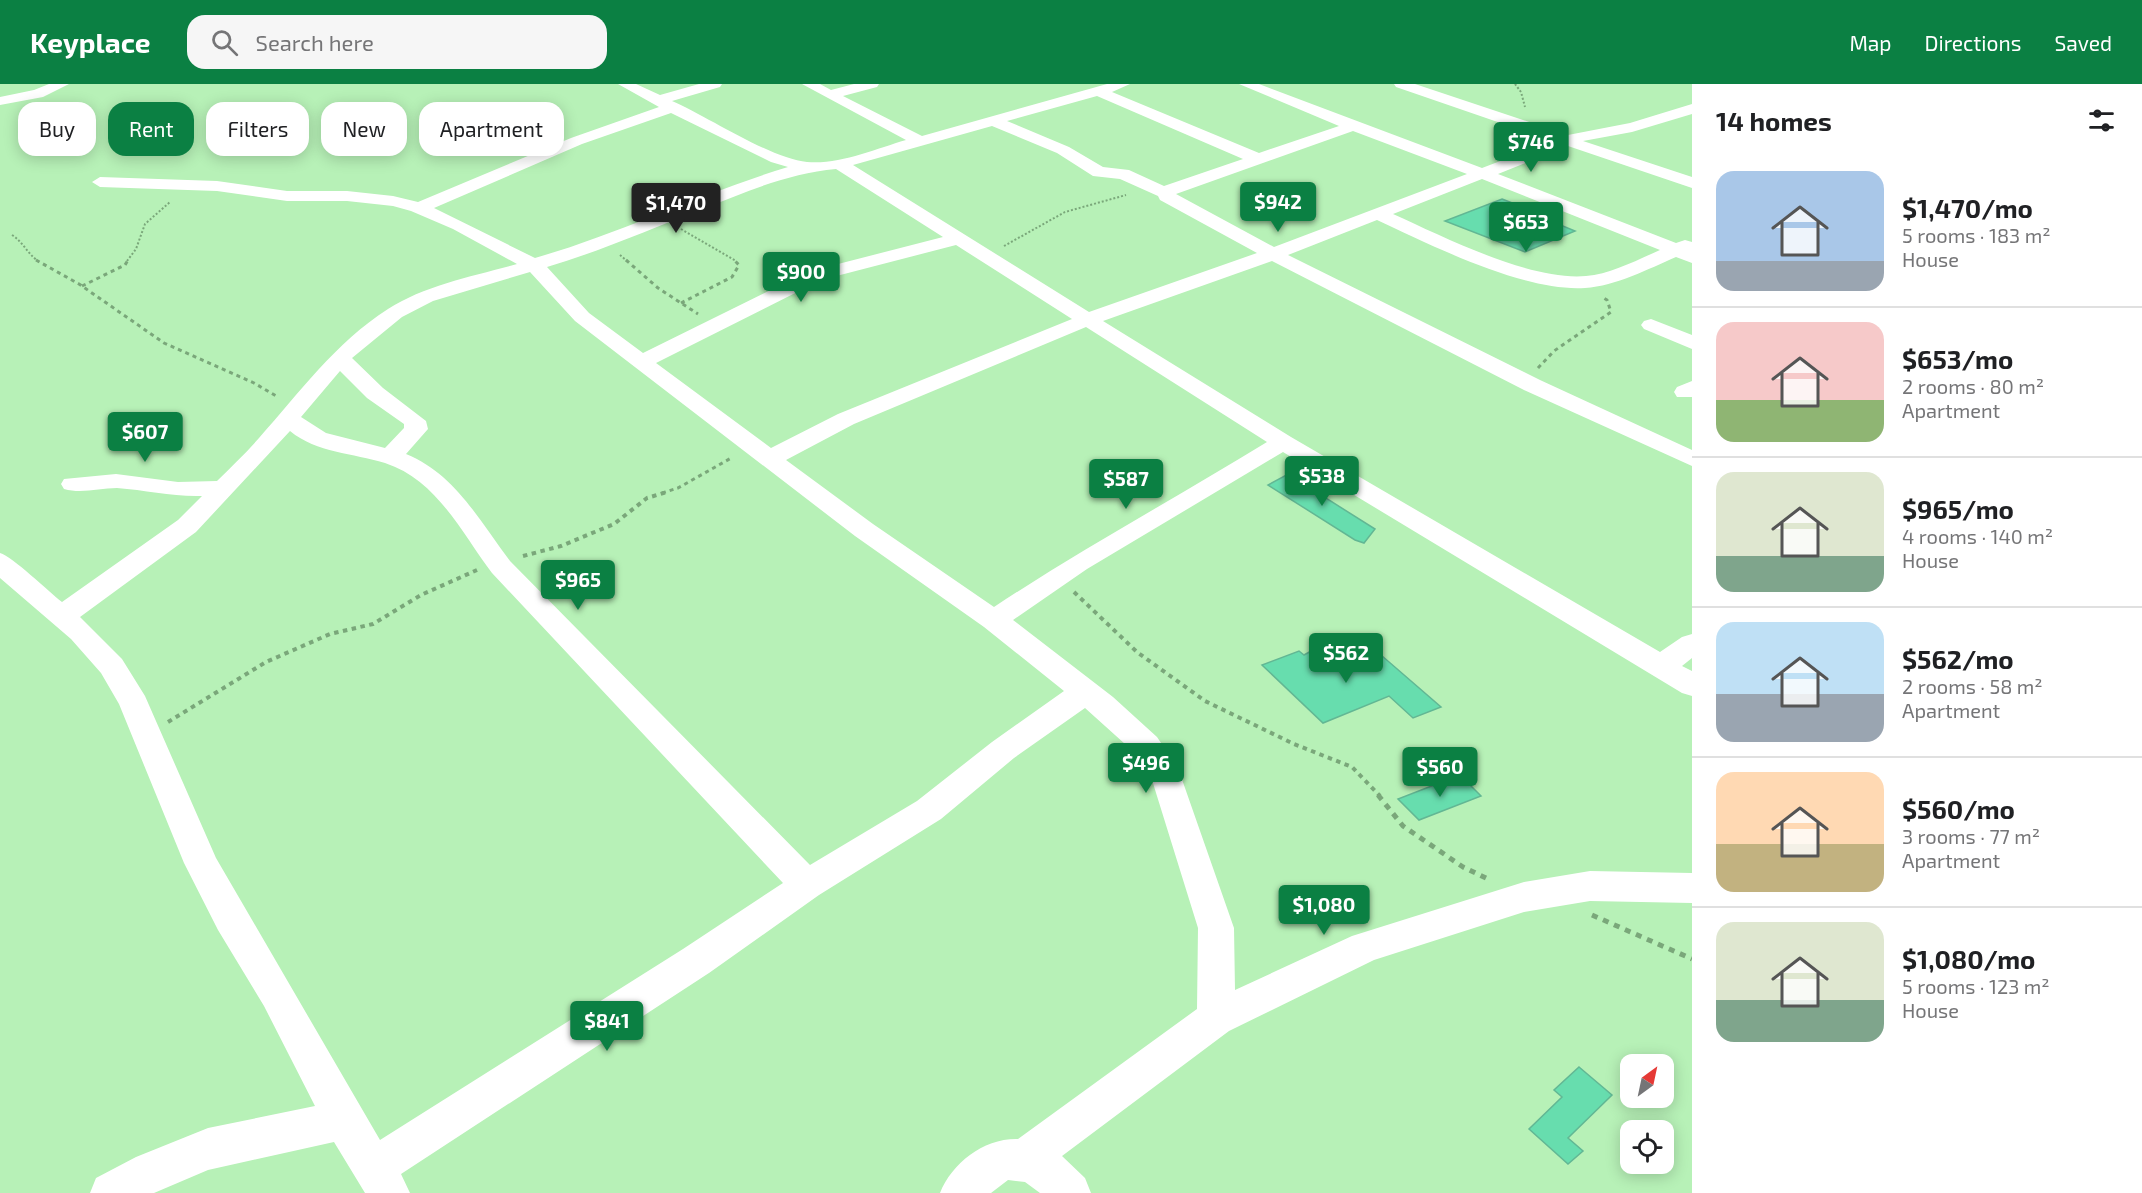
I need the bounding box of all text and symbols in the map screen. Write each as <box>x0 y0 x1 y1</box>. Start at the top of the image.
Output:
search box <box>187 15 607 69</box>
text: Keyplace <box>30 25 151 59</box>
icon: search <box>208 26 241 59</box>
text: Search here <box>256 29 374 55</box>
text: Map <box>1849 30 1892 55</box>
text: Directions <box>1925 30 2021 55</box>
text: Saved <box>2054 30 2112 55</box>
chip: Buy <box>18 102 96 156</box>
chip: Rent <box>108 102 194 156</box>
chip: Filters <box>206 102 309 156</box>
chip: New <box>321 102 407 156</box>
chip: Apartment <box>419 102 564 156</box>
icon: filters <box>2085 104 2118 137</box>
text: 14 homes <box>1716 105 1832 136</box>
pin: $746 <box>1495 122 1567 173</box>
text: $746 <box>1508 129 1554 153</box>
pin: $942 <box>1242 182 1314 233</box>
pin: $1,470 <box>627 183 725 234</box>
text: $942 <box>1254 189 1302 213</box>
text: $1,470 <box>646 190 706 214</box>
text: $1,470/mo <box>1902 192 2033 223</box>
icon: home <box>1764 195 1836 267</box>
pin: $653 <box>1490 202 1562 253</box>
text: $653 <box>1503 209 1549 233</box>
text: 5 rooms · 183 m² <box>1902 223 2050 247</box>
text: House <box>1902 247 1959 271</box>
pin: $900 <box>765 252 837 303</box>
text: $900 <box>777 259 825 283</box>
text: $653/mo <box>1902 343 2013 374</box>
icon: home <box>1764 346 1836 418</box>
text: 2 rooms · 80 m² <box>1902 374 2044 398</box>
text: Apartment <box>1902 398 2000 422</box>
pin: $607 <box>109 412 181 463</box>
text: $607 <box>122 419 168 443</box>
pin: $538 <box>1286 456 1358 507</box>
pin: $587 <box>1090 459 1162 510</box>
text: $538 <box>1299 463 1345 487</box>
text: $587 <box>1103 466 1149 490</box>
text: $965/mo <box>1902 493 2014 524</box>
icon: home <box>1764 496 1836 568</box>
text: 4 rooms · 140 m² <box>1902 524 2053 548</box>
text: House <box>1902 548 1959 572</box>
pin: $965 <box>542 560 614 611</box>
text: $965 <box>555 567 601 591</box>
pin: $562 <box>1310 633 1382 684</box>
text: $562 <box>1323 640 1369 664</box>
text: $562/mo <box>1902 643 2014 674</box>
icon: home <box>1764 646 1836 718</box>
text: 2 rooms · 58 m² <box>1902 674 2043 698</box>
text: Apartment <box>1902 698 2000 722</box>
pin: $496 <box>1110 743 1182 794</box>
pin: $560 <box>1404 747 1476 798</box>
text: $496 <box>1122 750 1170 774</box>
text: $560 <box>1416 754 1464 778</box>
text: $560/mo <box>1902 793 2015 824</box>
icon: home <box>1764 796 1836 868</box>
text: 3 rooms · 77 m² <box>1902 824 2040 848</box>
text: Apartment <box>1902 848 2000 872</box>
pin: $1,080 <box>1275 885 1373 936</box>
text: $1,080 <box>1293 892 1355 916</box>
text: $1,080/mo <box>1902 943 2035 974</box>
icon: home <box>1764 946 1836 1018</box>
text: 5 rooms · 123 m² <box>1902 974 2050 998</box>
text: House <box>1902 998 1959 1022</box>
pin: $841 <box>571 1001 643 1052</box>
text: $841 <box>584 1008 630 1032</box>
north arrow <box>1620 1054 1674 1108</box>
map controls <box>1620 1054 1674 1174</box>
button: locate <box>1620 1120 1674 1174</box>

